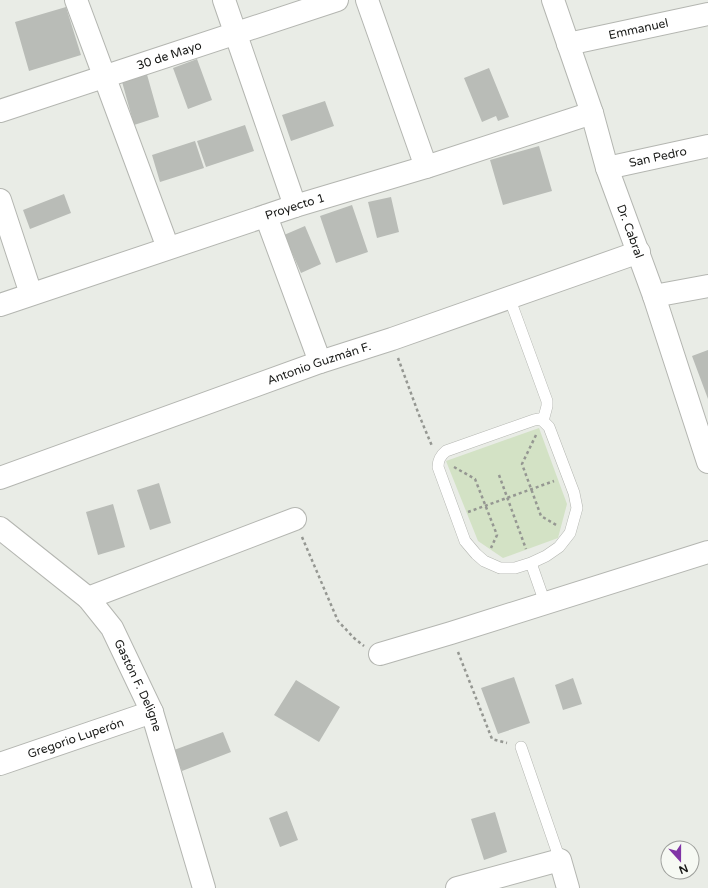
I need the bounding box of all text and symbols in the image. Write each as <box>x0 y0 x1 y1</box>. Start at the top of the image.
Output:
street label: Emmanuel <box>607 16 670 42</box>
street label: 30 de Mayo <box>135 38 203 73</box>
street label: San Pedro <box>628 144 688 170</box>
street label: Proyecto 1 <box>263 191 326 223</box>
street label: Dr. Cabral <box>614 202 647 260</box>
street label: Antonio Guzmán F. <box>265 339 373 388</box>
street label: Gastón F. Deligne <box>111 637 164 733</box>
street label: Gregorio Luperón <box>26 715 126 761</box>
north arrow <box>660 840 700 880</box>
text: N <box>677 861 690 877</box>

